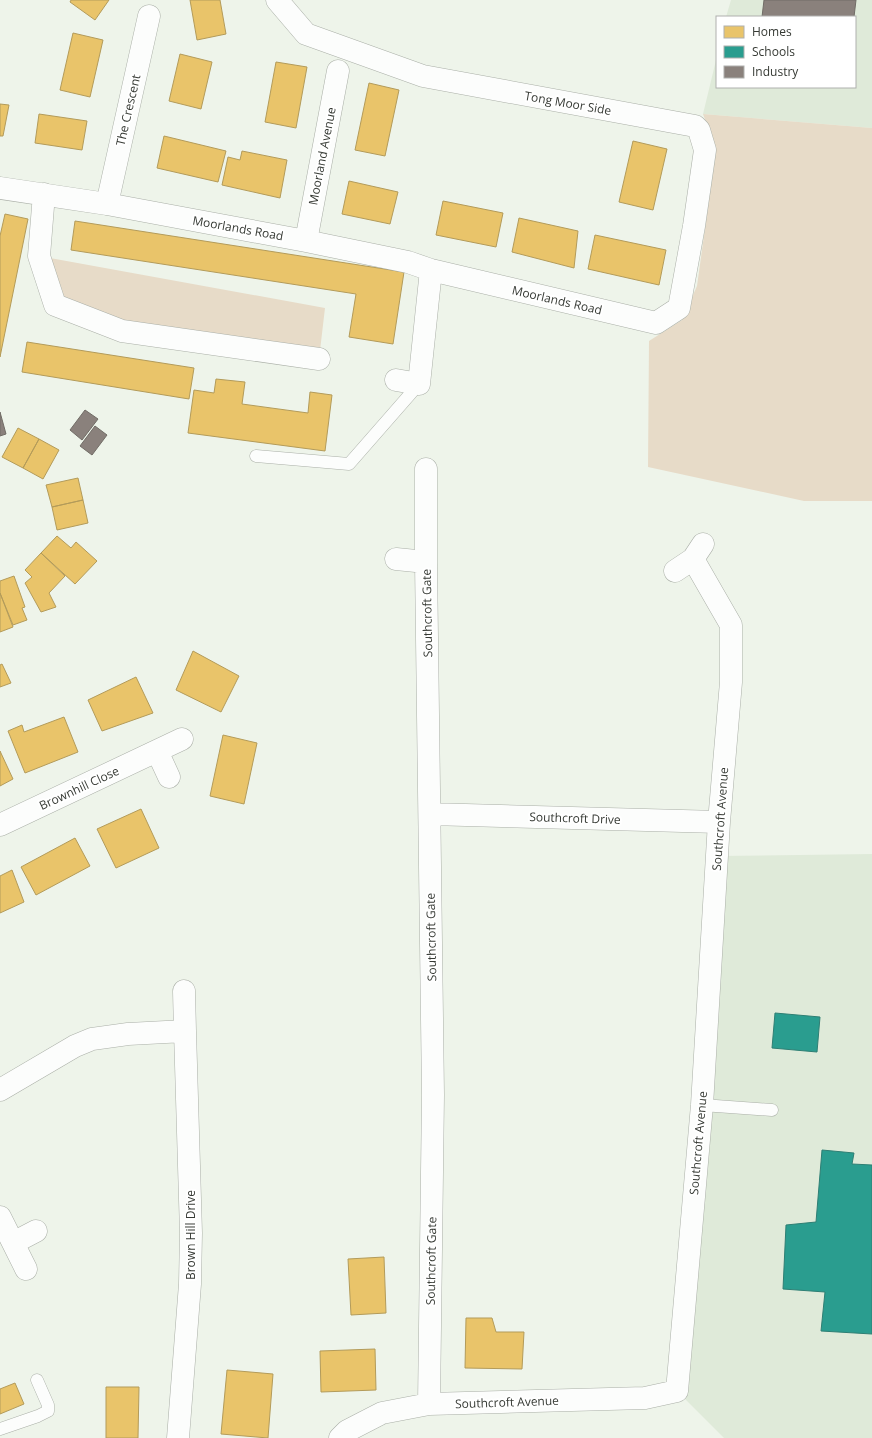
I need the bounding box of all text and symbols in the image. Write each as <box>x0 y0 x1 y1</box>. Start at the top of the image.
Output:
legend <box>716 16 856 88</box>
text: Homes <box>752 23 792 40</box>
text: Schools <box>752 43 795 60</box>
text: Industry <box>752 63 799 80</box>
street label: The Crescent <box>112 73 144 147</box>
street label: Tong Moor Side <box>523 87 613 119</box>
street label: Moorland Avenue <box>304 105 340 206</box>
street label: Moorlands Road <box>191 212 285 244</box>
street label: Moorlands Road <box>510 281 604 319</box>
street label: Southcroft Gate <box>418 568 436 657</box>
street label: Brownhill Close <box>36 762 122 814</box>
street label: Southcroft Avenue <box>708 766 732 871</box>
street label: Southcroft Drive <box>529 808 621 828</box>
street label: Southcroft Gate <box>422 892 440 981</box>
street label: Southcroft Avenue <box>685 1090 711 1195</box>
street label: Brown Hill Drive <box>182 1190 199 1280</box>
street label: Southcroft Gate <box>422 1216 440 1305</box>
street label: Southcroft Avenue <box>455 1392 559 1412</box>

